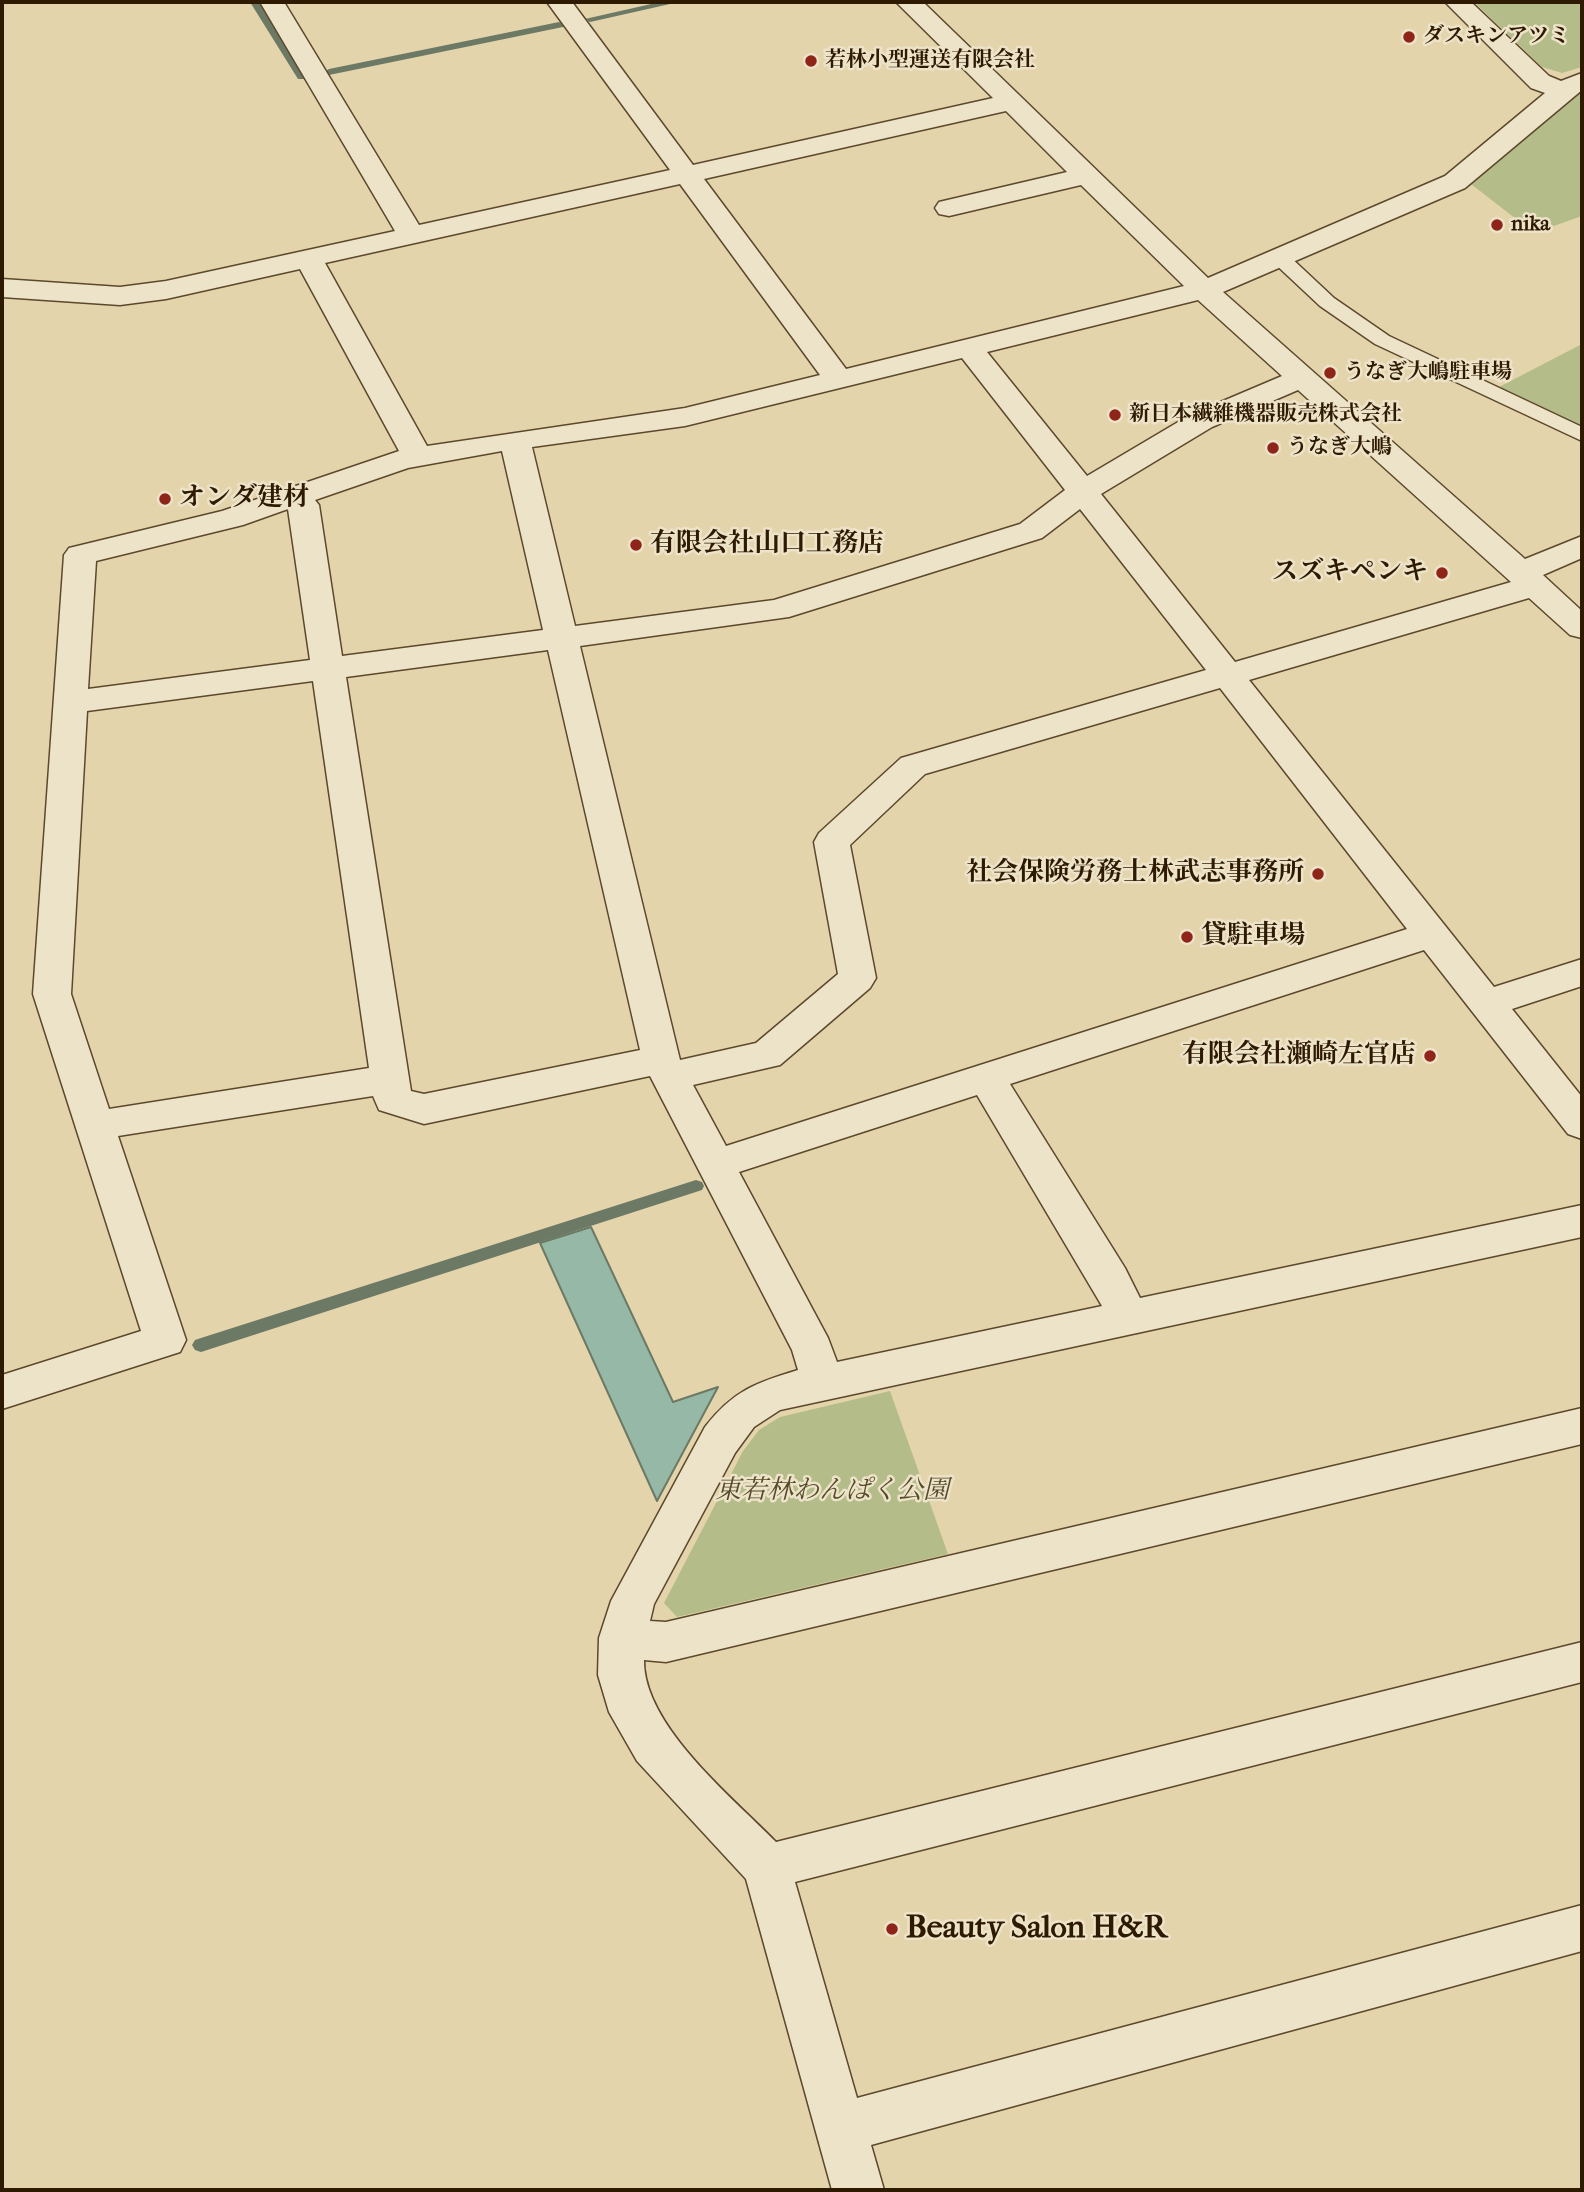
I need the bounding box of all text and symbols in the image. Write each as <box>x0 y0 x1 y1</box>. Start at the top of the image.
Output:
place label: ダスキンアツミ <box>1423 24 1570 50</box>
marker: ダスキンアツミ <box>1401 29 1417 45</box>
place label: 若林小型運送有限会社 <box>825 48 1035 74</box>
marker: 若林小型運送有限会社 <box>803 53 819 69</box>
place label: nika <box>1511 212 1550 238</box>
marker: nika <box>1489 217 1505 233</box>
place label: うなぎ大嶋駐車場 <box>1344 360 1512 386</box>
marker: うなぎ大嶋駐車場 <box>1322 365 1338 381</box>
place label: 新日本繊維機器販売株式会社 <box>1129 402 1402 428</box>
marker: 新日本繊維機器販売株式会社 <box>1107 407 1123 423</box>
place label: うなぎ大嶋 <box>1287 435 1392 461</box>
marker: うなぎ大嶋 <box>1265 440 1281 456</box>
place label: オンダ建材 <box>179 483 309 515</box>
marker: オンダ建材 <box>157 491 173 507</box>
place label: 有限会社山口工務店 <box>650 529 884 561</box>
marker: 有限会社山口工務店 <box>628 537 644 553</box>
place label: スズキペンキ <box>1272 557 1428 589</box>
marker: スズキペンキ <box>1434 565 1450 581</box>
place label: 社会保険労務士林武志事務所 <box>966 858 1304 890</box>
marker: 社会保険労務士林武志事務所 <box>1310 866 1326 882</box>
place label: 貸駐車場 <box>1201 921 1305 953</box>
marker: 貸駐車場 <box>1179 929 1195 945</box>
place label: 有限会社瀬崎左官店 <box>1182 1040 1416 1072</box>
marker: 有限会社瀬崎左官店 <box>1422 1048 1438 1064</box>
park label: 東若林わんぱく公園 <box>715 1476 949 1508</box>
place label: Beauty Salon H&R <box>906 1910 1167 1948</box>
marker: Beauty Salon H&R <box>884 1921 900 1937</box>

